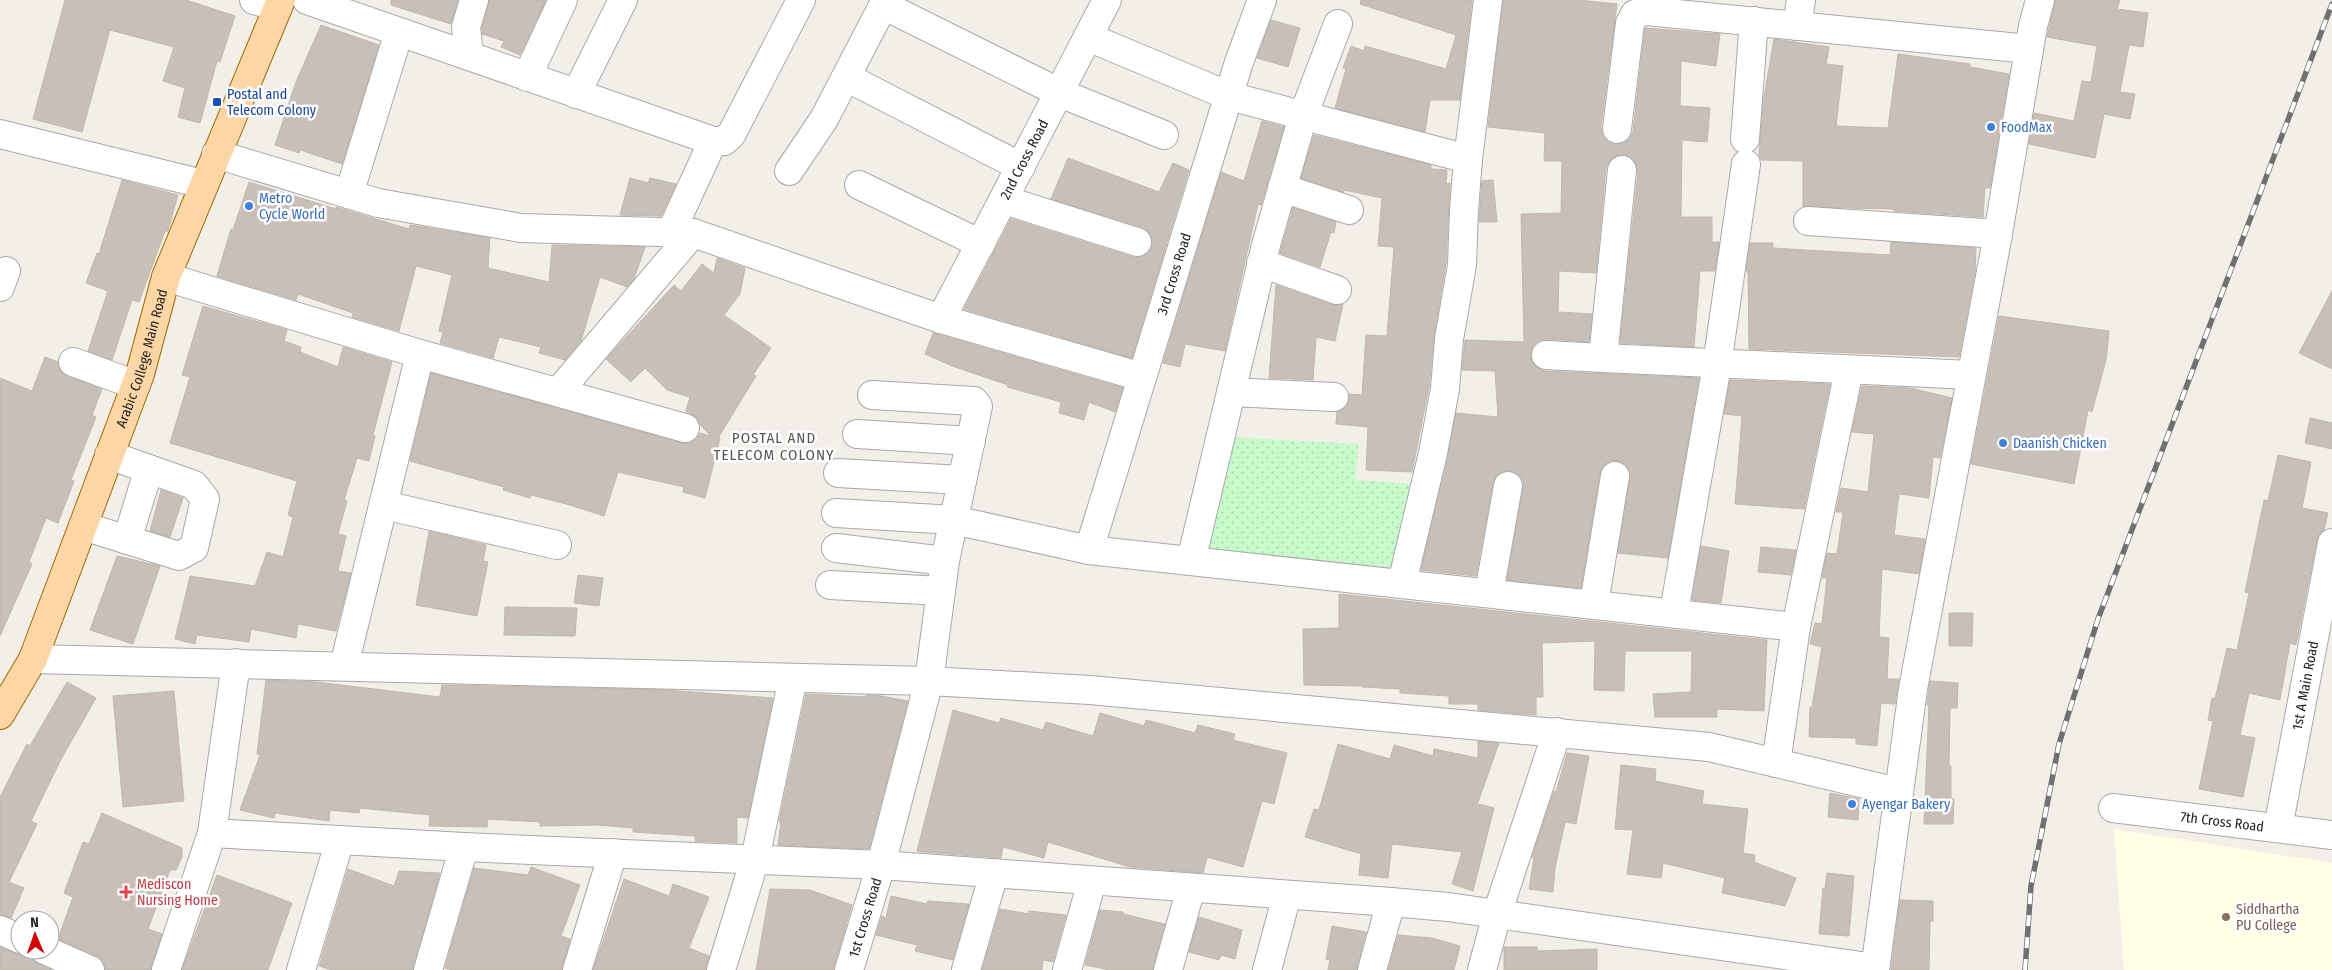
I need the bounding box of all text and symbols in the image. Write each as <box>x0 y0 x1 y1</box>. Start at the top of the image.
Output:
place label: Postal and Telecom Colony <box>227 86 317 119</box>
marker: Postal and Telecom Colony <box>211 96 223 108</box>
street label: 2nd Cross Road <box>997 117 1052 202</box>
place label: FoodMax <box>2001 119 2053 136</box>
marker: FoodMax <box>1985 121 1997 133</box>
place label: Metro Cycle World <box>259 190 325 223</box>
marker: Metro Cycle World <box>243 200 255 212</box>
street label: 3rd Cross Road <box>1154 231 1195 317</box>
street label: Arabic College Main Road <box>113 287 171 430</box>
district label: POSTAL AND TELECOM COLONY <box>713 429 835 464</box>
place label: Daanish Chicken <box>2013 435 2107 452</box>
marker: Daanish Chicken <box>1997 437 2009 449</box>
street label: 1st A Main Road <box>2289 640 2322 731</box>
place label: Ayengar Bakery <box>1862 796 1951 813</box>
marker: Ayengar Bakery <box>1846 798 1858 810</box>
street label: 7th Cross Road <box>2179 808 2265 836</box>
place label: Mediscon Nursing Home <box>137 876 218 909</box>
street label: 1st Cross Road <box>845 876 886 959</box>
marker: Mediscon Nursing Home <box>119 885 133 899</box>
place label: Siddhartha PU College <box>2236 901 2300 934</box>
north arrow <box>10 910 60 960</box>
marker: Siddhartha PU College <box>2220 911 2232 923</box>
text: N <box>30 914 39 931</box>

